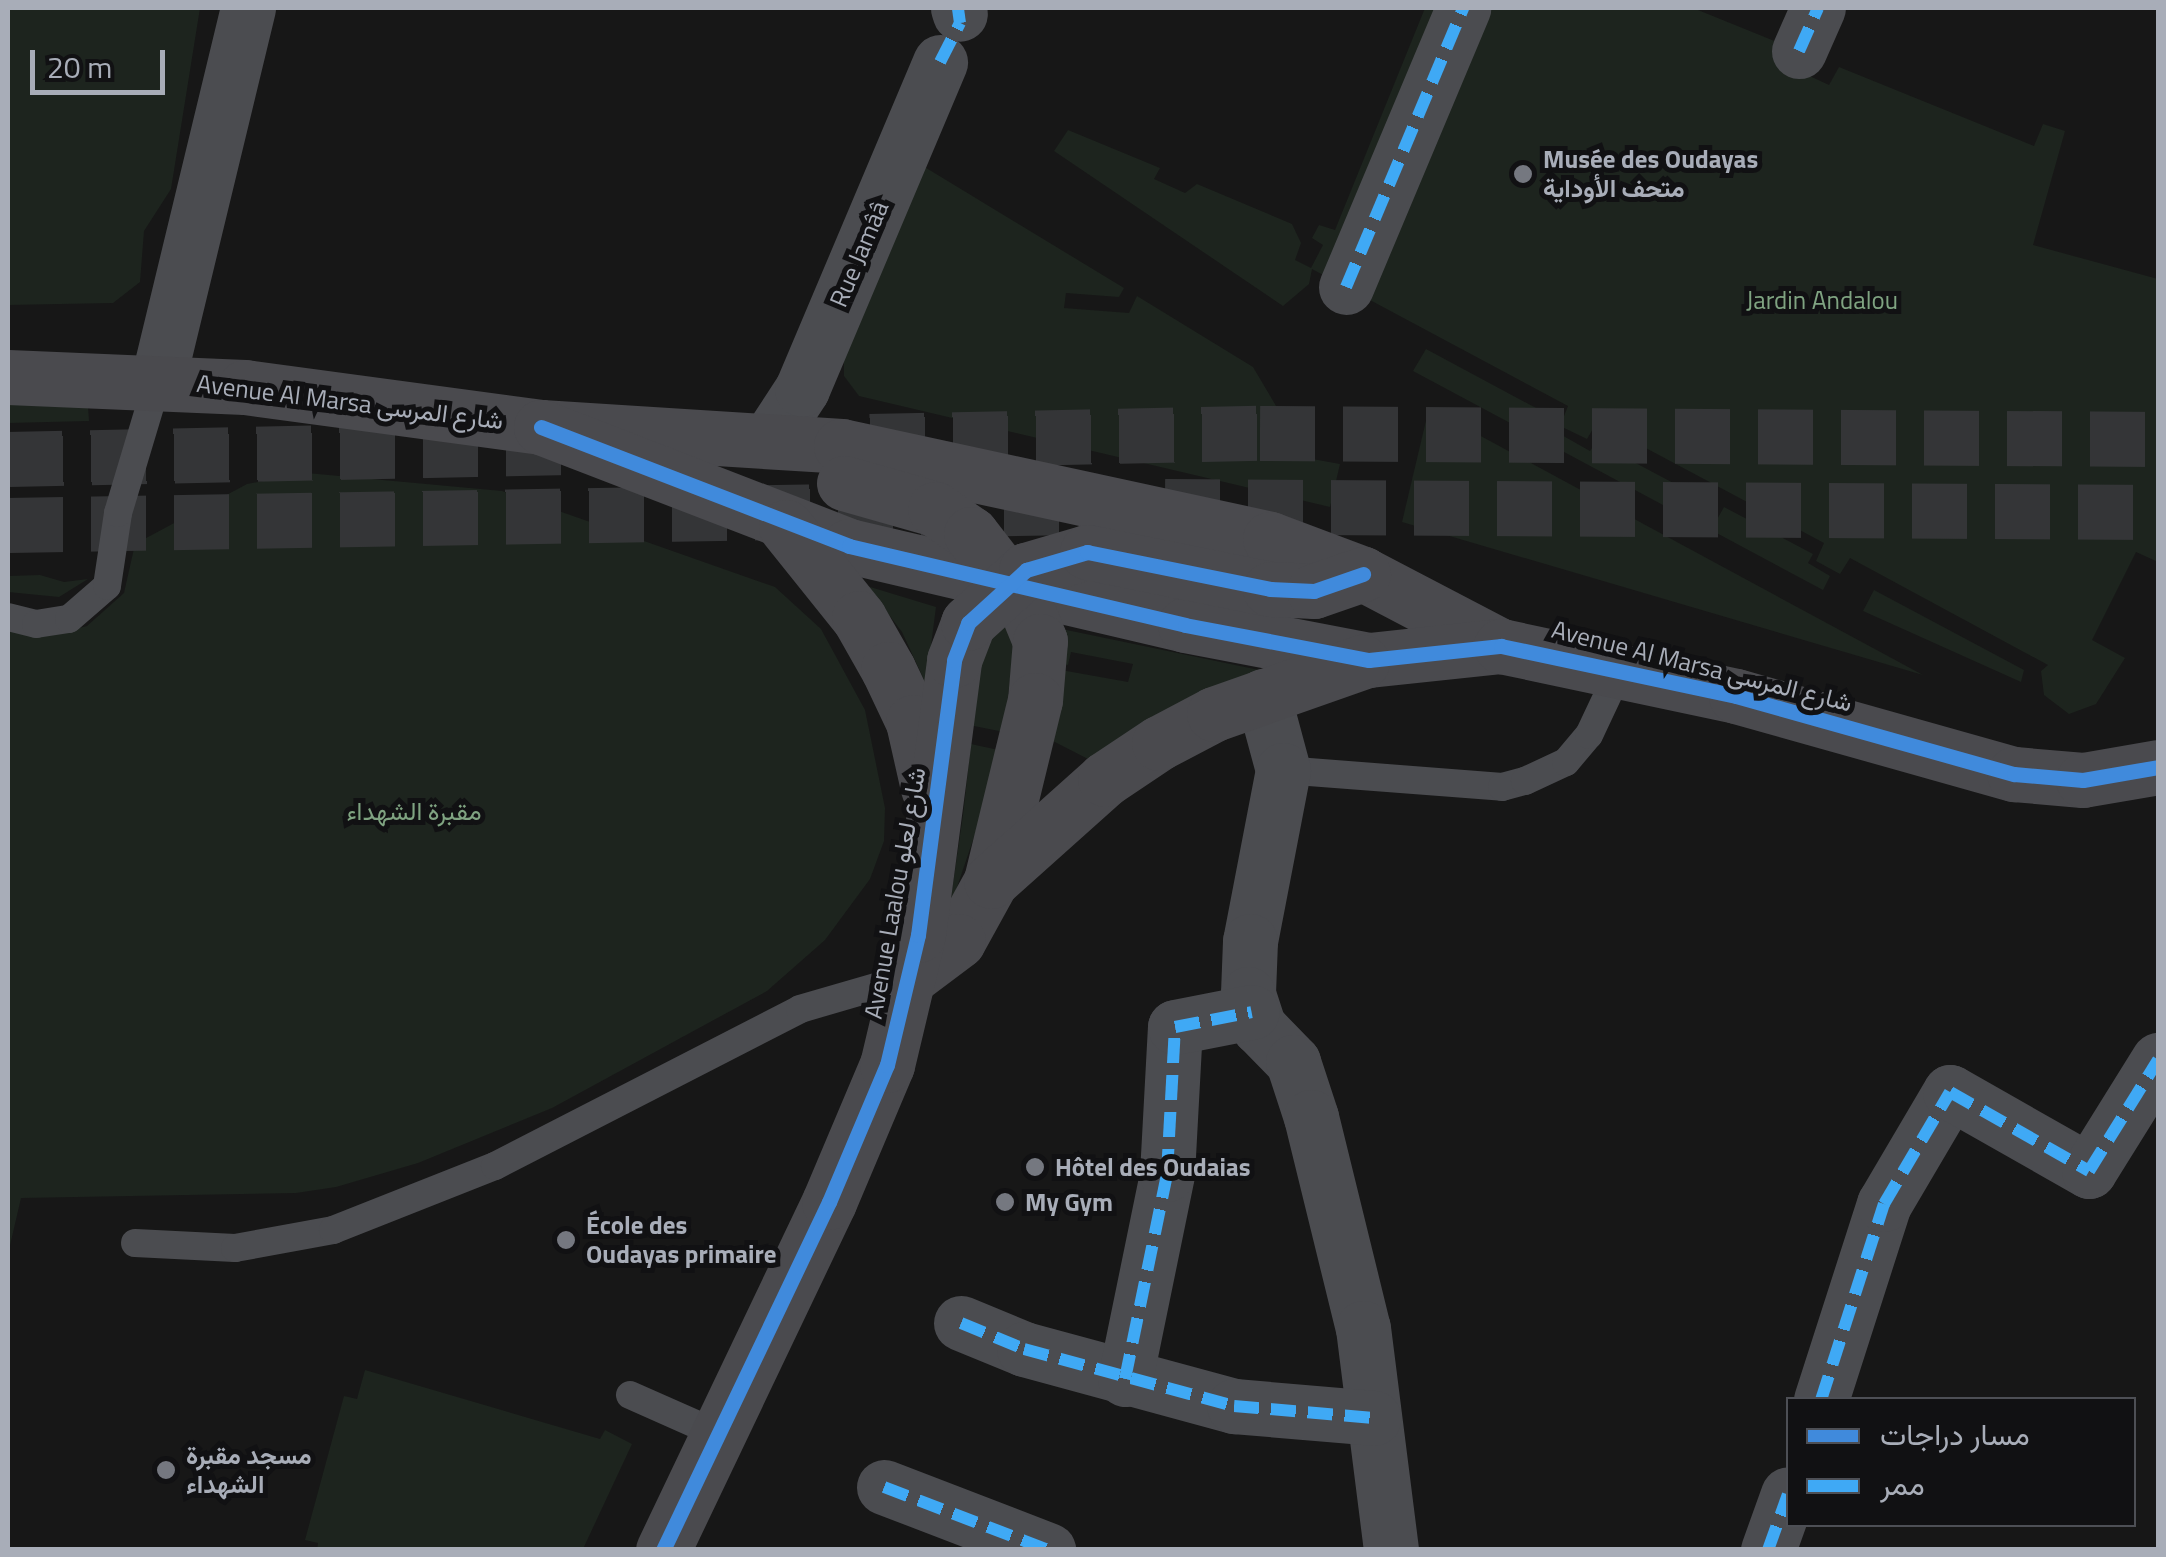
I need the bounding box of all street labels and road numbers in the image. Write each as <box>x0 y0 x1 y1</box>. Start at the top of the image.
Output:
street label: Rue Jamââ <box>823 196 895 312</box>
street label: Avenue Al Marsa شارع المرسى <box>195 368 505 436</box>
street label: Avenue Al Marsa شارع المرسى <box>1549 614 1855 718</box>
street label: Avenue Laalou شارع لعلو <box>858 765 932 1021</box>

